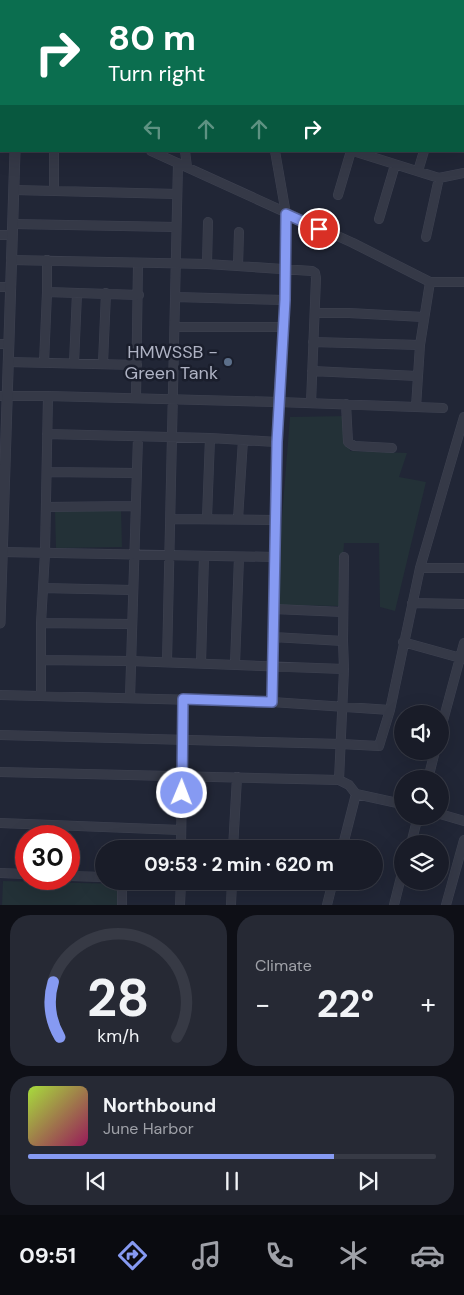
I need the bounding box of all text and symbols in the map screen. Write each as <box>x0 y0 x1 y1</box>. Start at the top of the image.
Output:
text: 80 m <box>108 15 196 61</box>
icon: right <box>25 20 90 85</box>
text: Turn right <box>108 59 205 88</box>
icon: left <box>139 115 167 143</box>
icon: ahead <box>192 115 220 143</box>
icon: ahead <box>245 115 273 143</box>
icon: right <box>298 115 326 143</box>
pin <box>298 208 340 250</box>
icon: arrive <box>305 215 333 243</box>
place label: HMWSSB - Green Tank <box>125 340 218 385</box>
marker: HMWSSB - Green Tank <box>222 356 234 368</box>
map controls <box>394 705 449 890</box>
button: sound <box>394 705 449 760</box>
position arrow <box>155 766 207 818</box>
button: search <box>394 770 449 825</box>
speed limit sign: 30 <box>15 825 80 890</box>
button: layers <box>394 835 449 890</box>
text: 09:53 · 2 min · 620 m <box>144 852 334 877</box>
text: Climate <box>255 955 312 976</box>
text: 28 <box>87 964 150 1032</box>
text: 22° <box>317 979 374 1029</box>
text: − <box>255 986 270 1023</box>
text: + <box>421 986 436 1023</box>
text: km/h <box>97 1024 140 1048</box>
text: Northbound <box>103 1093 216 1118</box>
text: June Harbor <box>103 1118 194 1139</box>
icon: previous <box>82 1167 110 1195</box>
icon: pause <box>218 1167 246 1195</box>
icon: next <box>354 1167 382 1195</box>
icon: directions <box>115 1238 150 1273</box>
icon: music <box>189 1238 224 1273</box>
icon: phone <box>262 1238 297 1273</box>
icon: climate <box>336 1238 371 1273</box>
icon: car <box>410 1238 445 1273</box>
text: 09:51 <box>19 1241 76 1270</box>

